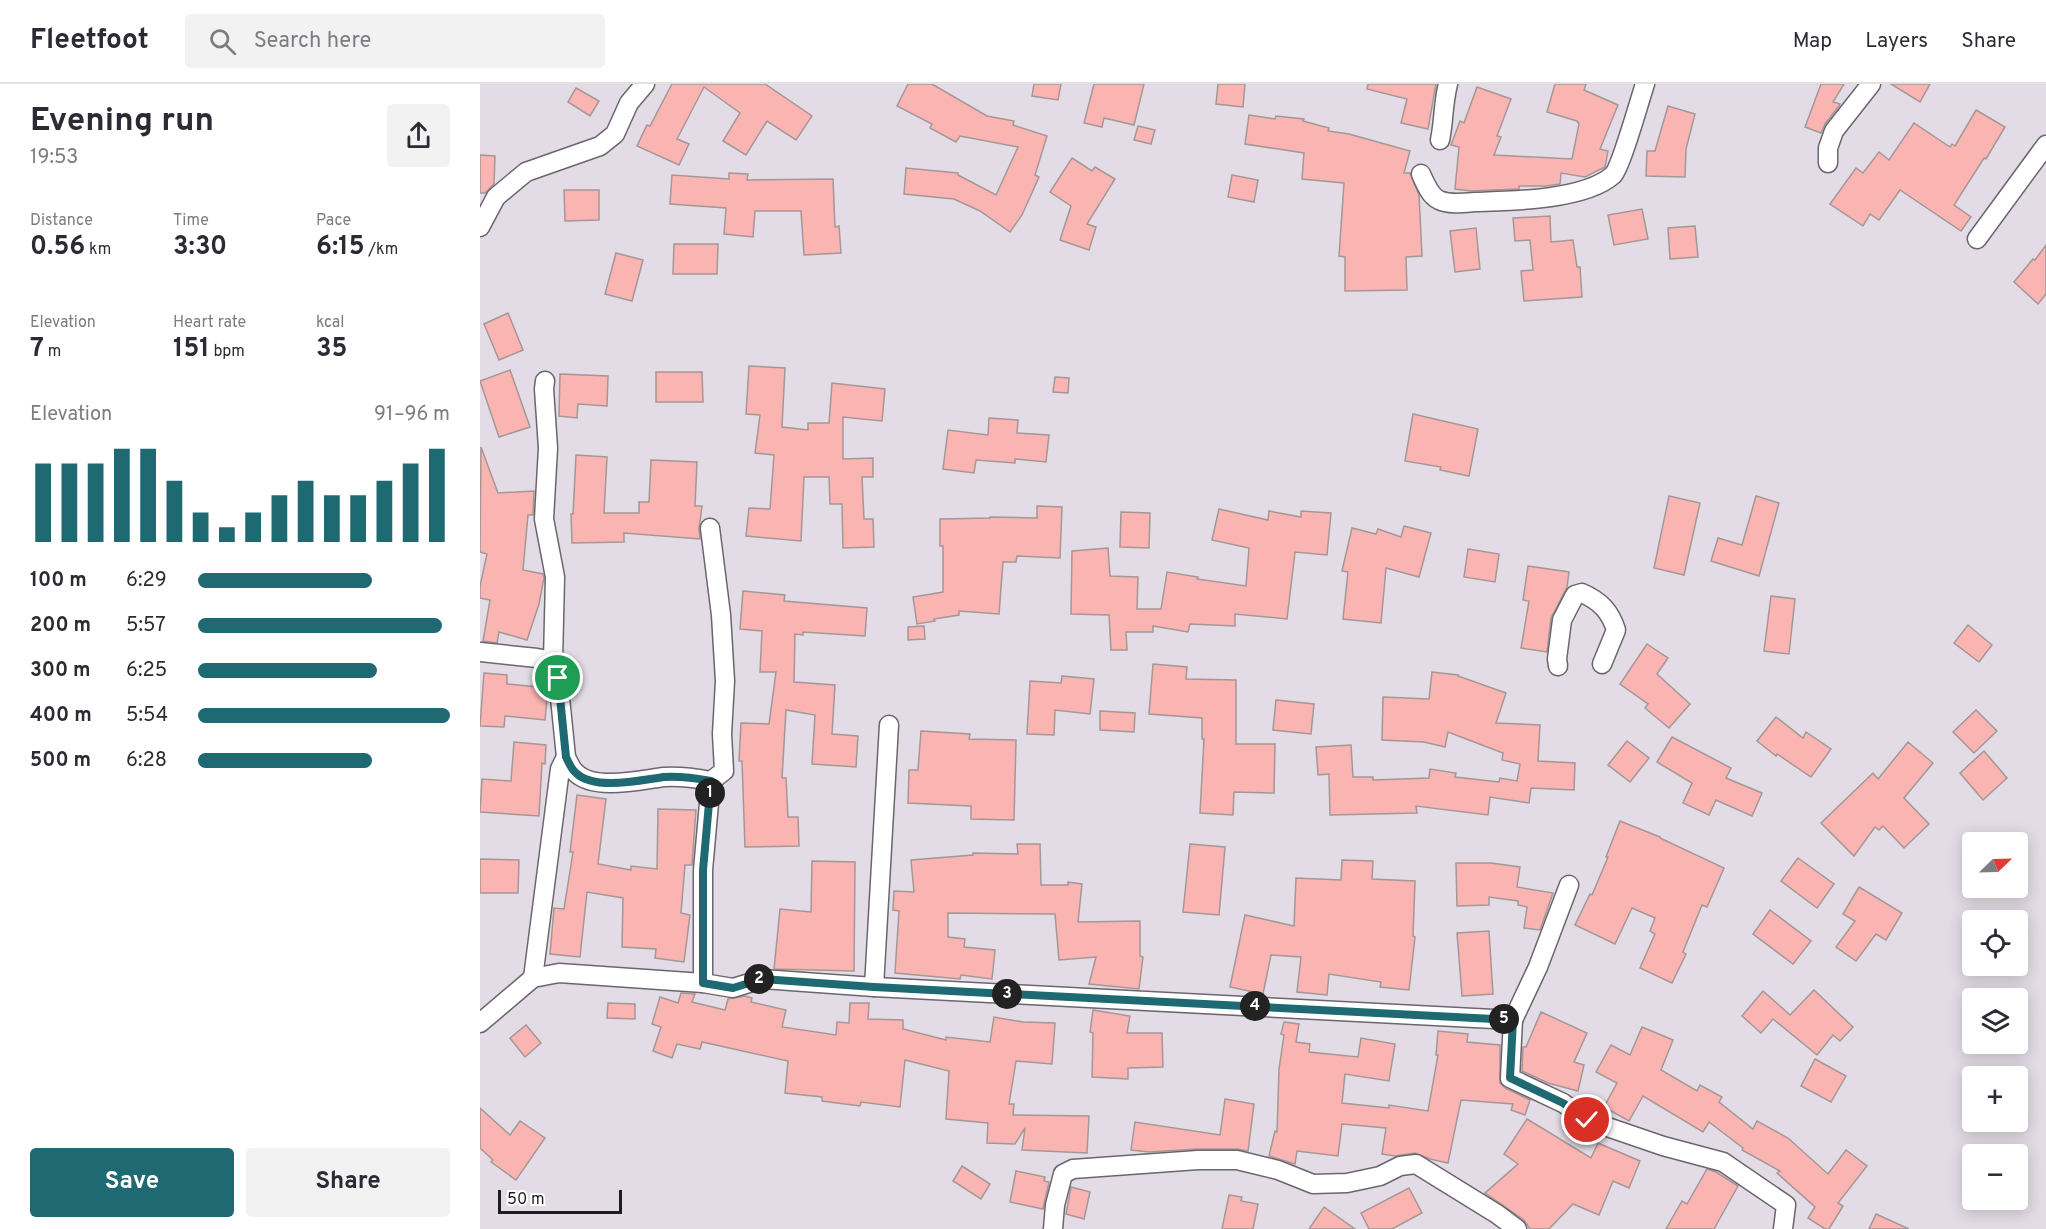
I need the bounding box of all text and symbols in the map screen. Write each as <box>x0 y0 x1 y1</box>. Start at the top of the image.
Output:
search box <box>185 14 605 68</box>
text: Fleetfoot <box>30 23 149 59</box>
icon: search <box>206 25 239 58</box>
text: Search here <box>254 28 371 55</box>
text: Map <box>1793 28 1832 55</box>
text: Layers <box>1865 28 1928 55</box>
text: Share <box>1961 28 2016 55</box>
text: Evening run <box>30 101 214 143</box>
button: share <box>387 104 450 167</box>
text: 19:53 <box>30 145 78 171</box>
text: Distance <box>30 211 93 231</box>
text: Time <box>173 211 209 231</box>
text: Pace <box>316 211 351 231</box>
text: 0.56 <box>30 231 85 264</box>
text: 3:30 <box>173 231 227 264</box>
text: 6:15 <box>316 231 365 264</box>
text: km <box>85 240 111 260</box>
text: /km <box>365 240 398 260</box>
text: Elevation <box>30 313 96 333</box>
text: Heart rate <box>173 313 246 333</box>
text: kcal <box>316 313 344 333</box>
text: 7 <box>30 333 44 366</box>
text: 151 <box>173 333 210 366</box>
text: 35 <box>316 333 347 366</box>
text: m <box>44 342 61 362</box>
text: bpm <box>210 342 245 362</box>
text: Elevation <box>30 402 112 428</box>
text: 91–96 m <box>374 402 450 428</box>
text: 100 m <box>30 568 87 594</box>
text: 6:29 <box>126 568 167 594</box>
text: 200 m <box>30 613 91 639</box>
text: 5:57 <box>126 613 166 639</box>
pin <box>532 652 583 703</box>
text: 300 m <box>30 658 91 684</box>
text: 6:25 <box>126 658 167 684</box>
icon: arrive <box>541 661 574 694</box>
text: 400 m <box>30 703 92 729</box>
text: 5:54 <box>126 703 168 729</box>
text: 500 m <box>30 748 91 774</box>
text: 6:28 <box>126 748 167 774</box>
pin: 1 <box>695 778 725 808</box>
text: 1 <box>707 783 713 803</box>
north arrow <box>1962 832 2028 898</box>
map controls <box>1962 832 2028 1210</box>
button: locate <box>1962 910 2028 976</box>
pin: 2 <box>744 964 774 994</box>
text: 2 <box>754 969 764 989</box>
pin: 3 <box>992 979 1022 1009</box>
text: 3 <box>1002 984 1012 1004</box>
button: layers <box>1962 988 2028 1054</box>
pin: 4 <box>1240 991 1270 1021</box>
text: 4 <box>1250 996 1260 1016</box>
pin: 5 <box>1489 1004 1519 1034</box>
text: 5 <box>1499 1009 1509 1029</box>
button: + <box>1962 1066 2028 1132</box>
pin <box>1561 1094 1612 1145</box>
icon: check <box>1570 1103 1603 1136</box>
button: − <box>1962 1144 2028 1210</box>
button: Save <box>30 1148 234 1217</box>
button: Share <box>246 1148 450 1217</box>
scale bar <box>498 1187 622 1214</box>
text: 50 m <box>507 1190 545 1210</box>

